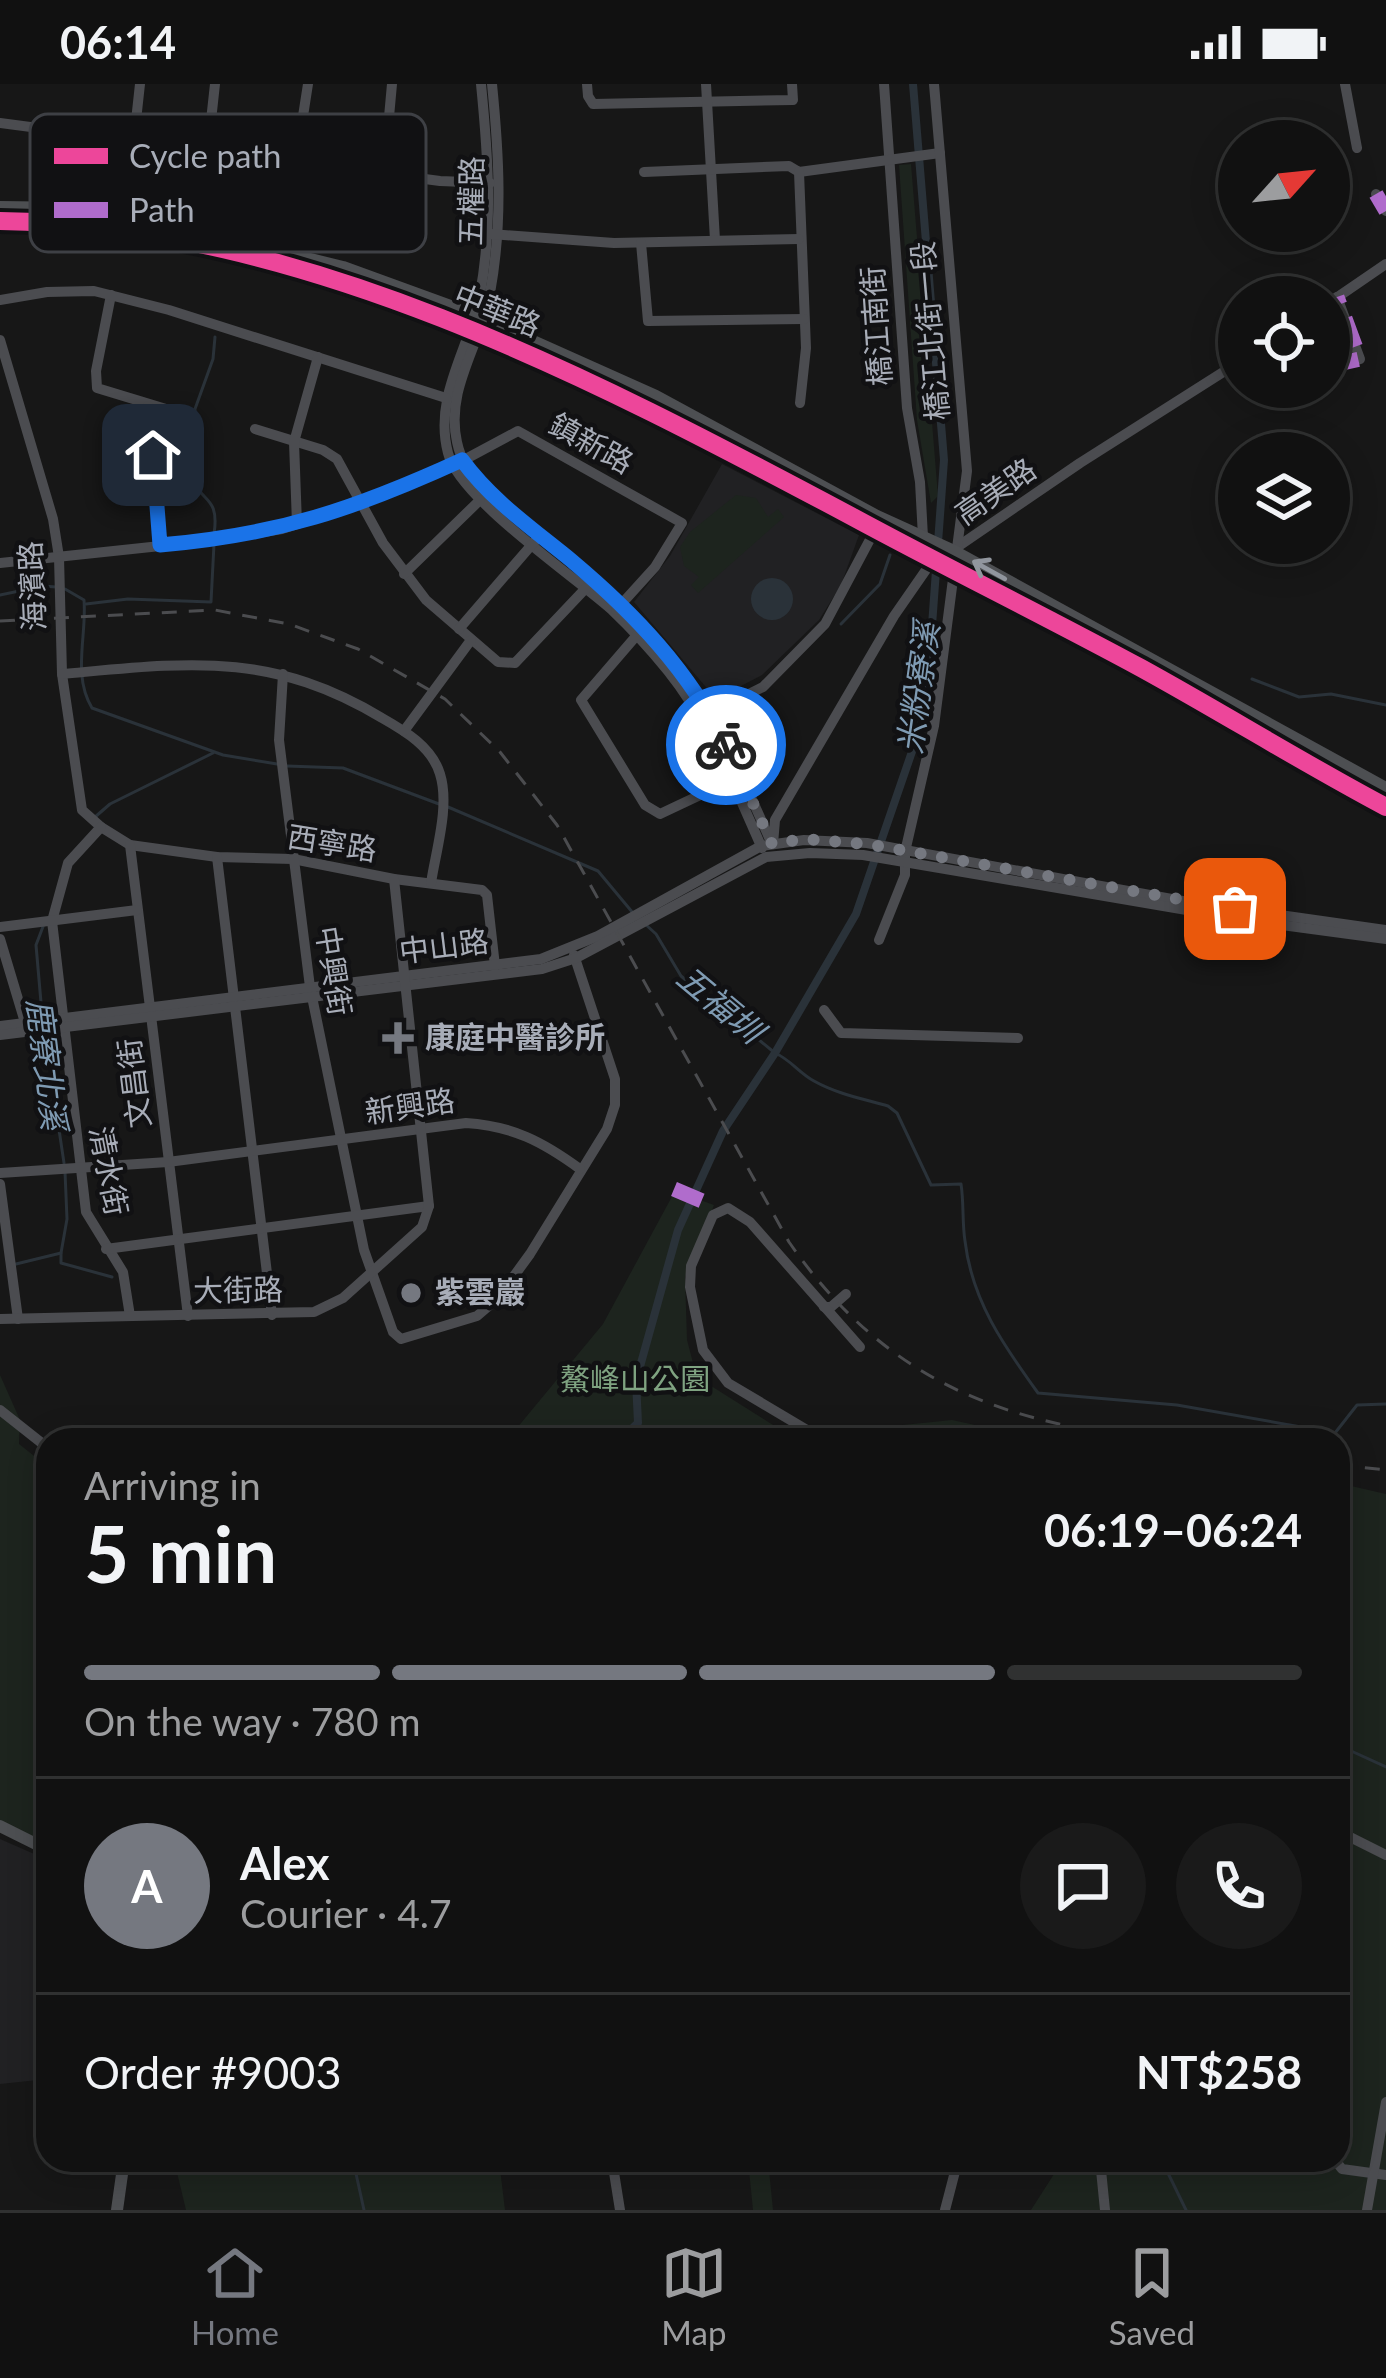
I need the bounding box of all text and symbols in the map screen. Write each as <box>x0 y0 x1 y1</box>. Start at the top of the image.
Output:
text: 06:14 <box>60 15 176 69</box>
legend <box>30 114 426 252</box>
north arrow <box>1218 120 1350 252</box>
map controls <box>1218 120 1350 564</box>
text: Cycle path <box>129 135 281 175</box>
street label: 五權路 <box>451 156 489 246</box>
text: Path <box>129 189 195 229</box>
street label: 橋江北街一段 <box>903 240 955 422</box>
street label: 橋江南街 <box>853 265 897 387</box>
street label: 中華路 <box>449 276 546 343</box>
button: locate <box>1218 276 1350 408</box>
pin <box>102 404 204 506</box>
street label: 鎮新路 <box>544 405 640 480</box>
icon: home <box>120 422 186 488</box>
button: layers <box>1218 432 1350 564</box>
street label: 高美路 <box>948 450 1042 531</box>
street label: 海濱路 <box>11 540 51 632</box>
one-way arrow <box>972 558 1007 582</box>
water label: 米粉寮溪 <box>888 616 947 756</box>
courier <box>666 685 786 805</box>
icon: bike <box>693 712 759 778</box>
street label: 西寧路 <box>285 817 380 867</box>
pin <box>1184 858 1286 960</box>
icon: bag <box>1202 876 1268 942</box>
street label: 中山路 <box>397 922 491 968</box>
street label: 中興街 <box>310 923 360 1018</box>
water label: 五福圳 <box>670 956 774 1053</box>
water label: 鹿寮北溪 <box>20 996 76 1136</box>
place label: 康庭中醫診所 <box>425 1018 605 1054</box>
marker: 康庭中醫診所 <box>382 1022 414 1054</box>
street label: 文昌街 <box>110 1036 156 1130</box>
street label: 新興路 <box>363 1081 457 1129</box>
street label: 清水街 <box>84 1123 136 1218</box>
street label: 大街路 <box>193 1270 283 1308</box>
place label: 紫雲巖 <box>435 1273 525 1309</box>
marker: 紫雲巖 <box>398 1280 424 1306</box>
park label: 鰲峰山公園 <box>560 1360 710 1396</box>
text: Arriving in <box>84 1462 261 1508</box>
text: 06:19–06:24 <box>1044 1503 1302 1557</box>
text: 5 min <box>84 1506 277 1600</box>
text: On the way · 780 m <box>84 1698 421 1744</box>
button: chat <box>1020 1823 1146 1949</box>
button: phone <box>1176 1823 1302 1949</box>
text: Alex <box>240 1836 330 1890</box>
text: A <box>131 1859 163 1913</box>
text: Courier · 4.7 <box>240 1890 452 1936</box>
text: Order #9003 <box>84 2045 342 2099</box>
text: NT$258 <box>1136 2045 1302 2099</box>
tab: Home <box>191 2240 279 2352</box>
tab: Map <box>661 2240 727 2352</box>
tab: Saved <box>1109 2240 1195 2352</box>

